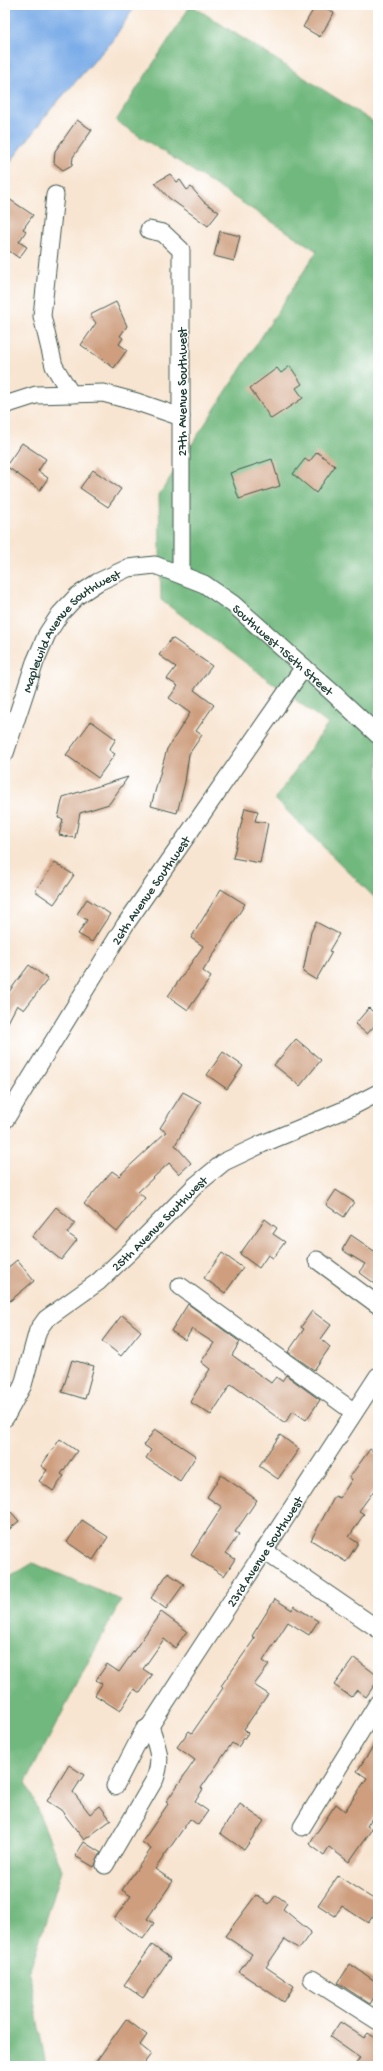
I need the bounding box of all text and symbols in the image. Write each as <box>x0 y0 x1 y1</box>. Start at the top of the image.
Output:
street label: 27th Avenue Southwest <box>176 326 191 456</box>
street label: Maplewild Avenue Southwest <box>20 567 125 695</box>
street label: Southwest 156th Street <box>228 602 337 701</box>
street label: 26th Avenue Southwest <box>110 833 195 948</box>
street label: 25th Avenue Southwest <box>109 1173 213 1275</box>
street label: 23rd Avenue Southwest <box>225 1493 308 1611</box>

